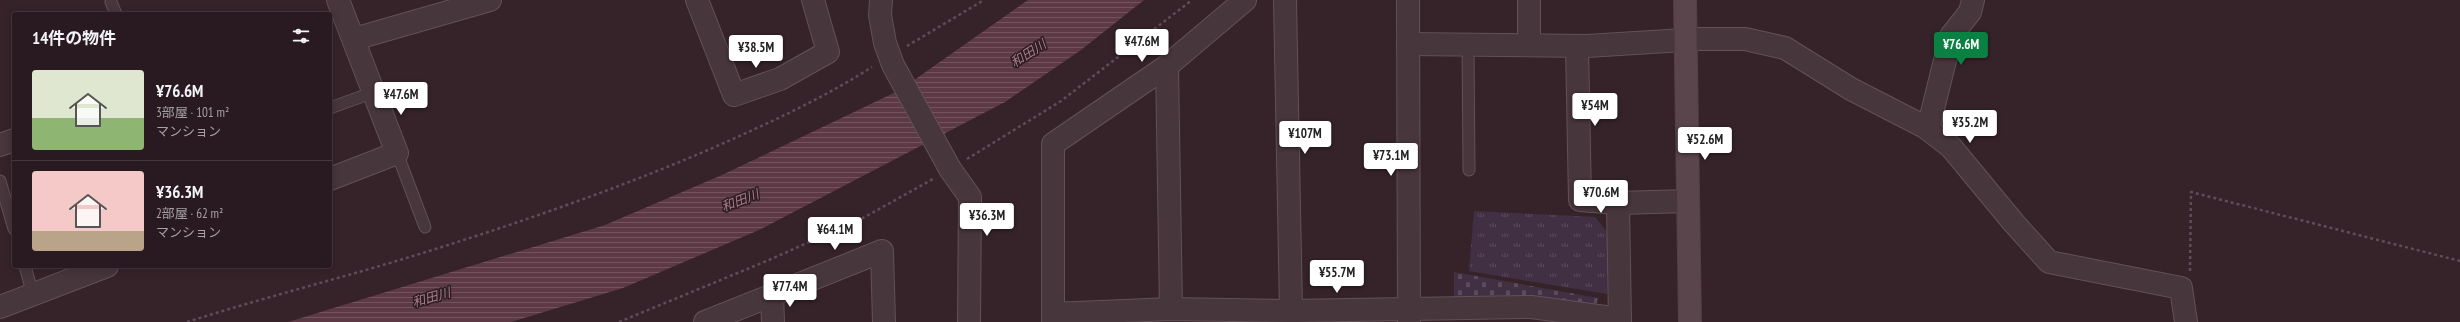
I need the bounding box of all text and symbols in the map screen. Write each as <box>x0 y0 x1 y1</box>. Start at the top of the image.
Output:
icon: filters <box>290 25 312 47</box>
text: 14件の物件 <box>32 27 116 49</box>
pin: ¥47.6M <box>1109 29 1175 63</box>
pin: ¥76.6M <box>1928 32 1994 66</box>
text: ¥47.6M <box>1125 33 1159 50</box>
pin: ¥38.5M <box>723 35 789 69</box>
water label: 和田川 <box>1007 35 1051 71</box>
text: ¥76.6M <box>1943 36 1979 53</box>
text: ¥38.5M <box>738 39 774 56</box>
text: ¥76.6M <box>156 80 203 102</box>
pin: ¥47.6M <box>368 82 434 116</box>
icon: home <box>64 86 112 134</box>
text: ¥47.6M <box>384 86 418 103</box>
pin: ¥54M <box>1571 93 1619 127</box>
text: ¥54M <box>1581 97 1609 114</box>
text: 3部屋 · 101 m² <box>156 104 229 121</box>
pin: ¥35.2M <box>1937 110 2003 144</box>
text: ¥35.2M <box>1952 114 1988 131</box>
pin: ¥107M <box>1277 121 1333 155</box>
text: マンション <box>156 123 221 140</box>
text: ¥107M <box>1288 125 1322 142</box>
pin: ¥52.6M <box>1672 127 1738 161</box>
text: ¥52.6M <box>1687 131 1723 148</box>
pin: ¥73.1M <box>1358 143 1424 177</box>
text: ¥73.1M <box>1373 147 1409 164</box>
pin: ¥70.6M <box>1568 180 1634 214</box>
text: ¥36.3M <box>156 181 203 203</box>
text: ¥70.6M <box>1583 184 1619 201</box>
water label: 和田川 <box>719 185 763 215</box>
icon: home <box>64 187 112 235</box>
pin: ¥36.3M <box>954 203 1020 237</box>
text: 2部屋 · 62 m² <box>156 205 223 222</box>
text: ¥36.3M <box>969 207 1005 224</box>
pin: ¥64.1M <box>802 217 868 251</box>
text: ¥64.1M <box>817 221 853 238</box>
text: マンション <box>156 224 221 241</box>
pin: ¥55.7M <box>1304 260 1370 294</box>
text: ¥55.7M <box>1319 264 1355 281</box>
pin: ¥77.4M <box>757 274 823 308</box>
text: ¥77.4M <box>773 278 807 295</box>
water label: 和田川 <box>410 283 454 311</box>

